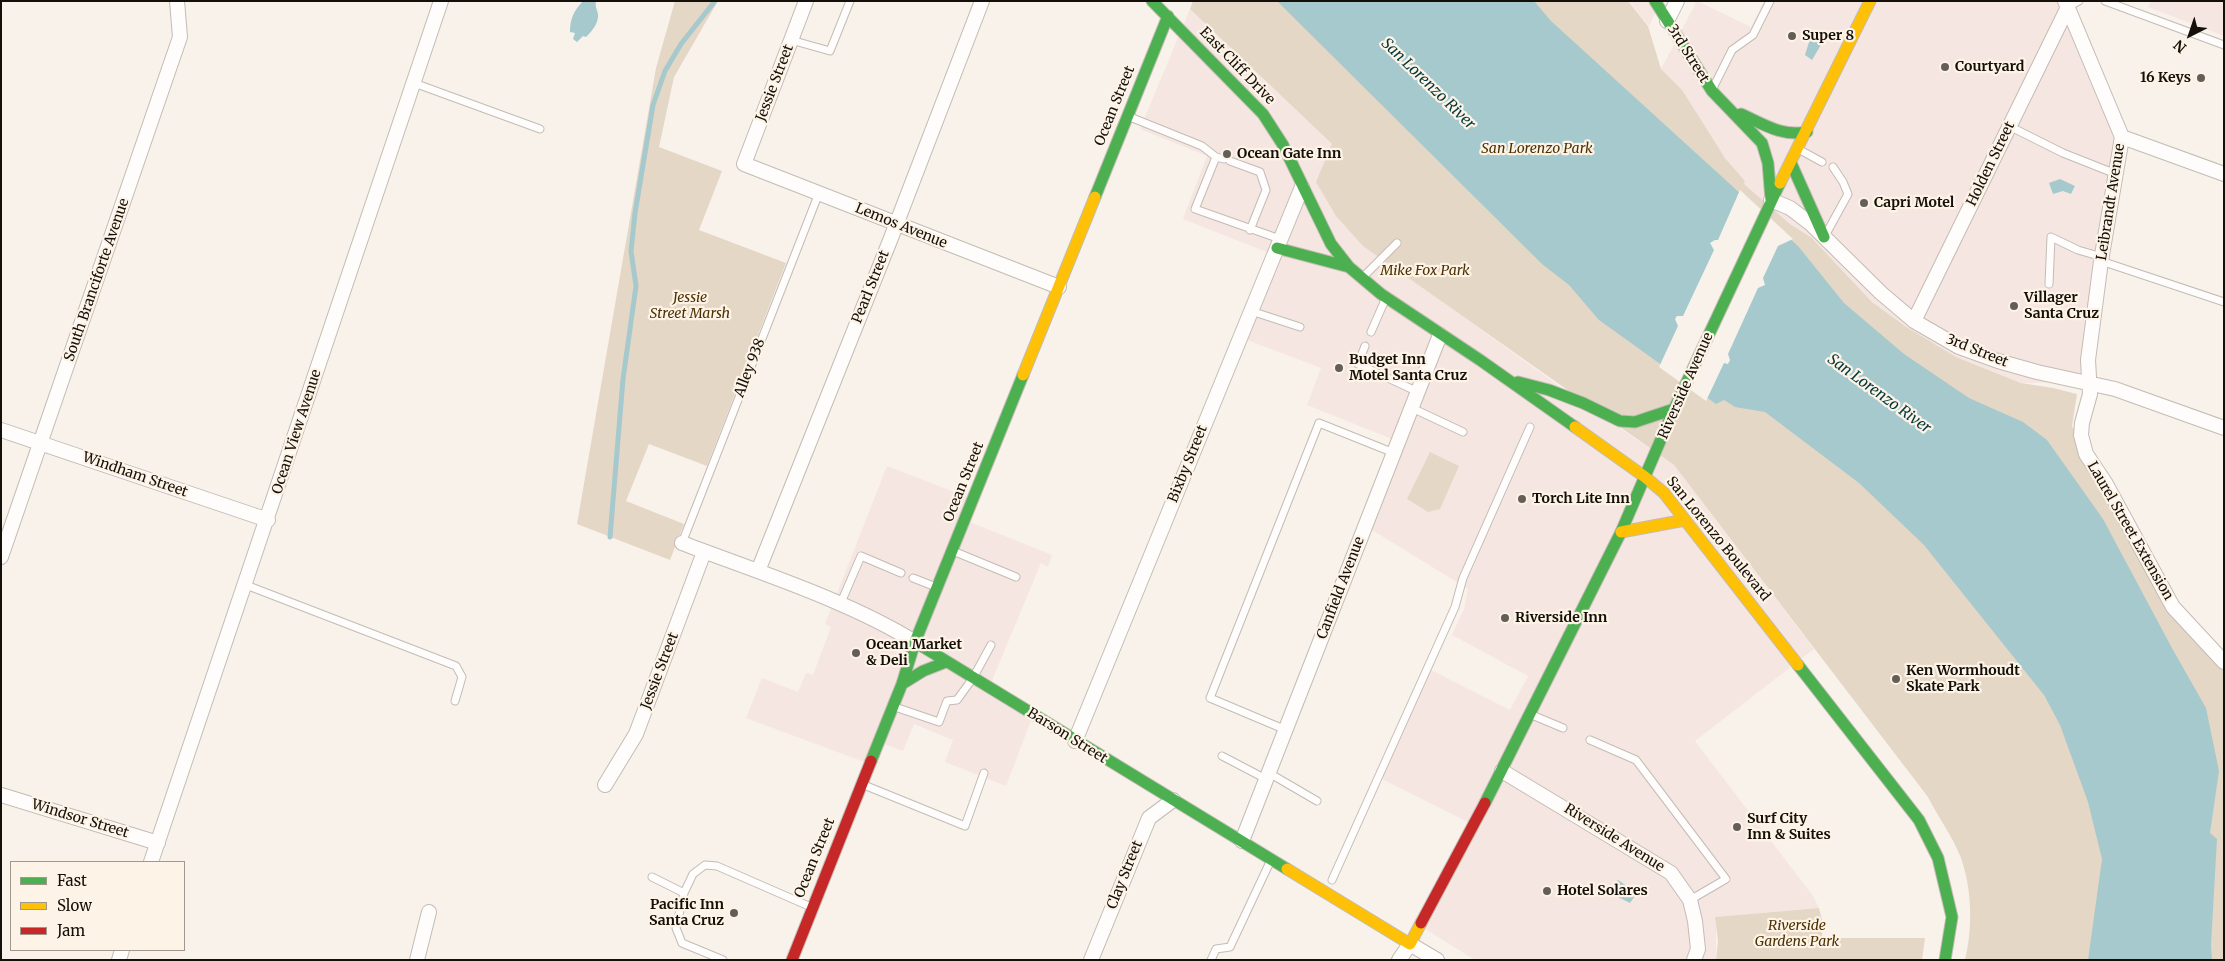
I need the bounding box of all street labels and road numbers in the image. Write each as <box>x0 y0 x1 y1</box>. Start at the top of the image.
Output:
street label: 3rd Street <box>1664 22 1712 86</box>
street label: East Cliff Drive <box>1196 24 1278 108</box>
street label: Jessie Street <box>753 42 797 124</box>
street label: Ocean Street <box>1091 64 1139 148</box>
street label: Holden Street <box>1963 119 2019 209</box>
street label: Leibrandt Avenue <box>2093 142 2129 262</box>
street label: South Branciforte Avenue <box>61 196 133 364</box>
street label: Lemos Avenue <box>853 200 949 252</box>
street label: Pearl Street <box>849 248 893 326</box>
street label: Riverside Avenue <box>1655 330 1717 442</box>
street label: 3rd Street <box>1944 331 2010 371</box>
street label: Alley 938 <box>731 336 769 400</box>
street label: Ocean View Avenue <box>269 368 325 496</box>
street label: Bixby Street <box>1165 423 1211 505</box>
street label: Ocean Street <box>940 440 988 524</box>
street label: Windham Street <box>80 449 190 501</box>
street label: Laurel Street Extension <box>2083 459 2177 603</box>
street label: San Lorenzo Boulevard <box>1663 473 1773 605</box>
street label: Canfield Avenue <box>1314 534 1368 642</box>
street label: Jessie Street <box>638 630 682 712</box>
street label: Barson Street <box>1024 705 1110 767</box>
street label: Windsor Street <box>29 796 131 842</box>
street label: Riverside Avenue <box>1561 800 1667 876</box>
street label: Ocean Street <box>791 816 839 900</box>
street label: Clay Street <box>1104 838 1146 912</box>

